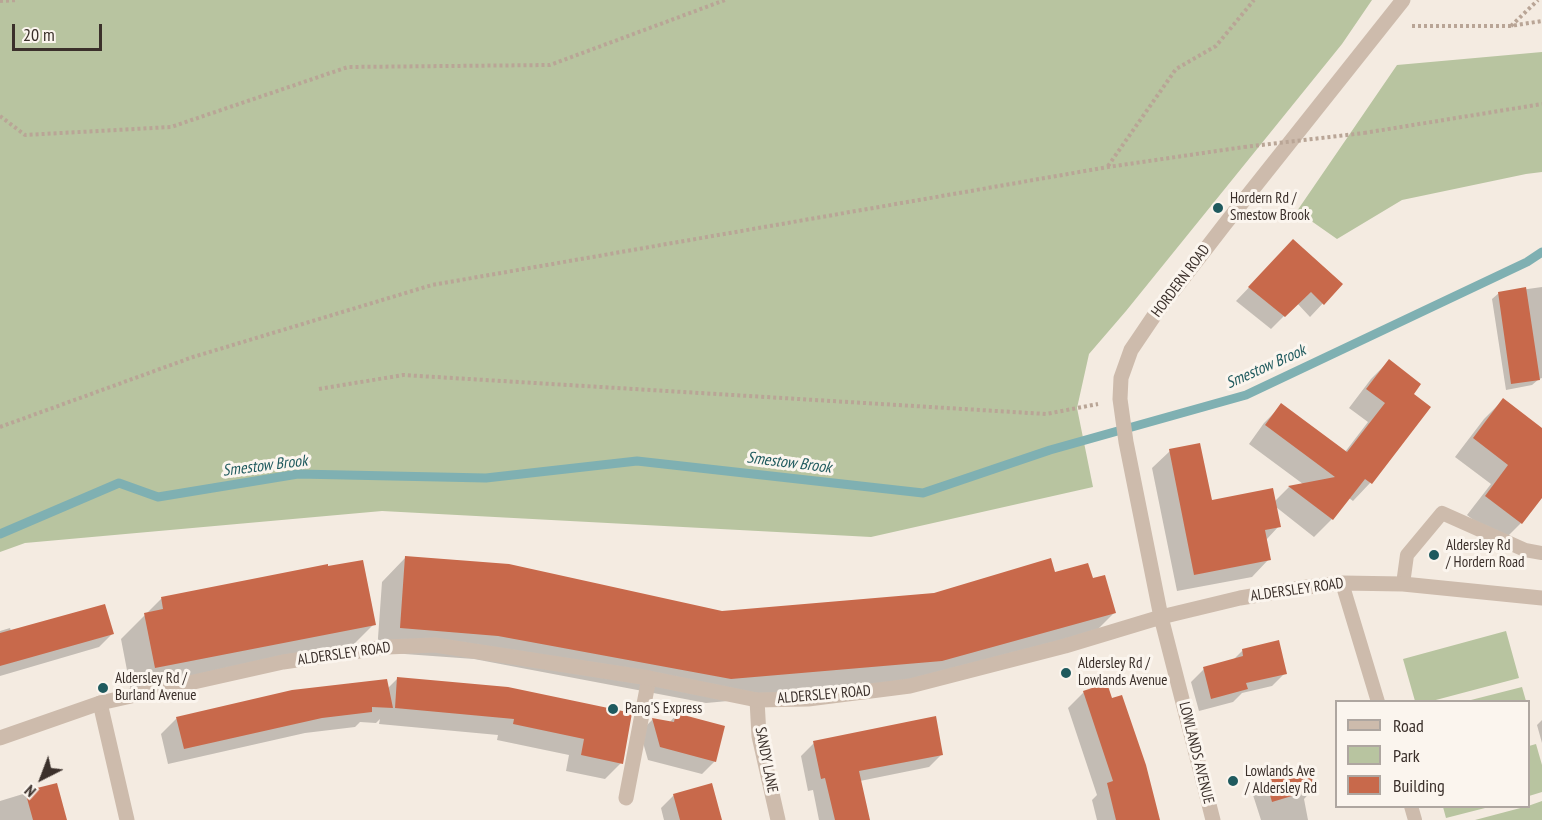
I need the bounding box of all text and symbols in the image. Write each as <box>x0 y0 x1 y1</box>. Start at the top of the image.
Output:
scale bar <box>15 12 105 50</box>
text: 20 m <box>23 23 55 46</box>
place label: Hordern Rd / Smestow Brook <box>1230 190 1310 225</box>
marker: Hordern Rd / Smestow Brook <box>1211 201 1225 215</box>
street label: HORDERN ROAD <box>1148 241 1214 321</box>
water label: Smestow Brook <box>1223 341 1309 393</box>
water label: Smestow Brook <box>746 448 832 478</box>
water label: Smestow Brook <box>222 451 308 481</box>
place label: Aldersley Rd / Hordern Road <box>1446 537 1524 572</box>
marker: Aldersley Rd / Hordern Road <box>1427 548 1441 562</box>
street label: ALDERSLEY ROAD <box>1249 575 1345 605</box>
street label: ALDERSLEY ROAD <box>296 639 392 669</box>
place label: Aldersley Rd / Lowlands Avenue <box>1078 655 1168 690</box>
marker: Aldersley Rd / Lowlands Avenue <box>1059 666 1073 680</box>
place label: Aldersley Rd / Burland Avenue <box>115 670 196 705</box>
marker: Aldersley Rd / Burland Avenue <box>96 681 110 695</box>
street label: ALDERSLEY ROAD <box>777 682 871 708</box>
place label: Pang'S Express <box>625 700 702 718</box>
street label: LOWLANDS AVENUE <box>1175 700 1217 806</box>
legend <box>1335 700 1530 808</box>
marker: Pang'S Express <box>606 702 620 716</box>
text: Road <box>1393 714 1424 737</box>
street label: SANDY LANE <box>751 725 781 795</box>
text: Park <box>1393 744 1420 767</box>
north arrow <box>12 748 72 808</box>
place label: Lowlands Ave / Aldersley Rd <box>1245 763 1317 798</box>
marker: Lowlands Ave / Aldersley Rd <box>1226 774 1240 788</box>
text: Building <box>1393 774 1445 797</box>
text: N <box>20 781 40 802</box>

